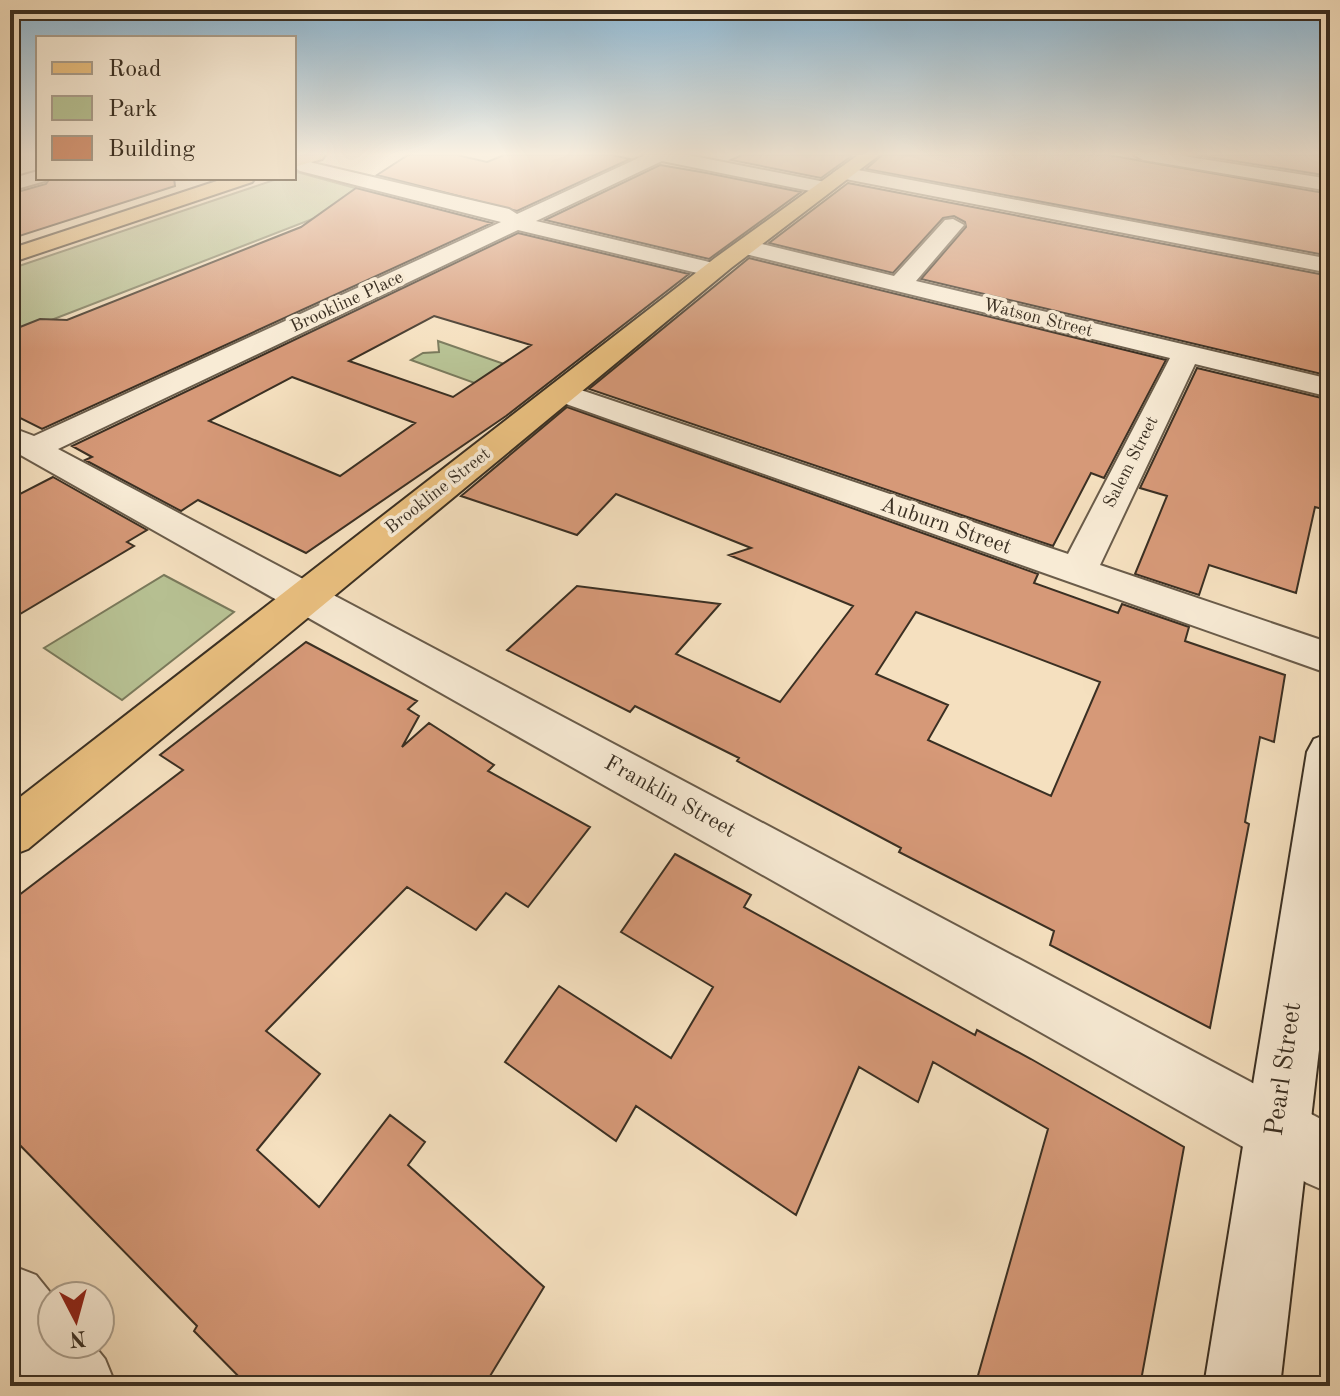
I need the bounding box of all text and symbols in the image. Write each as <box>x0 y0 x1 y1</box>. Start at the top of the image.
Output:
legend <box>36 36 296 180</box>
text: Road <box>108 58 161 82</box>
text: Park <box>108 98 157 122</box>
text: Building <box>108 138 195 162</box>
street label: Brookline Place <box>288 268 406 336</box>
street label: Watson Street <box>981 296 1095 340</box>
street label: Salem Street <box>1100 413 1162 511</box>
street label: Brookline Street <box>382 445 494 537</box>
street label: Auburn Street <box>878 493 1014 559</box>
street label: Franklin Street <box>601 752 739 842</box>
street label: Pearl Street <box>1262 1000 1306 1138</box>
north arrow <box>36 1280 116 1360</box>
text: N <box>68 1326 87 1350</box>

